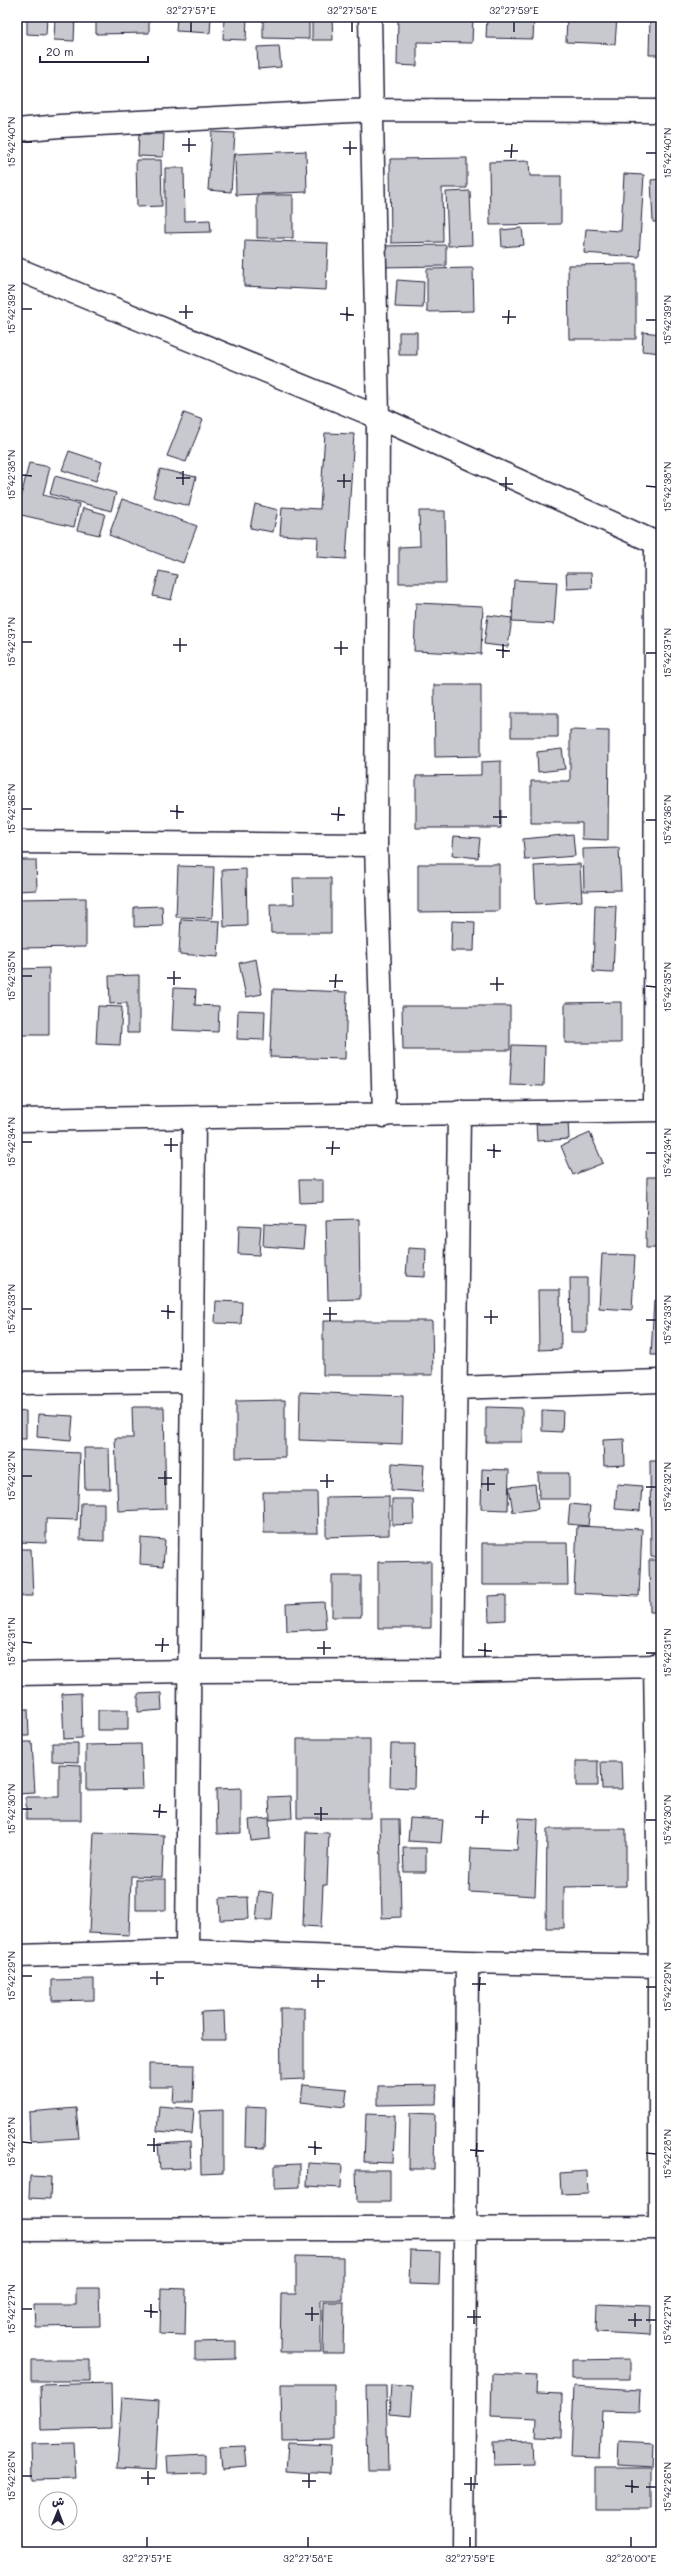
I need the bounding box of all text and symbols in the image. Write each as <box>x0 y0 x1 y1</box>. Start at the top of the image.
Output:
text: 32°27'57"E <box>166 3 216 17</box>
text: 32°27'58"E <box>327 3 377 17</box>
text: 32°27'59"E <box>489 3 539 17</box>
scale bar <box>40 38 148 64</box>
text: 20 m <box>46 43 74 59</box>
text: 15°42'40"N <box>4 117 18 167</box>
text: 15°42'40"N <box>660 128 674 178</box>
text: 15°42'39"N <box>4 284 18 334</box>
text: 15°42'39"N <box>660 295 674 345</box>
text: 15°42'38"N <box>4 450 18 500</box>
text: 15°42'38"N <box>660 462 674 512</box>
text: 15°42'37"N <box>4 617 18 667</box>
text: 15°42'37"N <box>660 628 674 678</box>
text: 15°42'36"N <box>4 784 18 834</box>
text: 15°42'36"N <box>660 795 674 845</box>
text: 15°42'35"N <box>4 951 18 1001</box>
text: 15°42'35"N <box>660 962 674 1012</box>
text: 15°42'34"N <box>4 1117 18 1167</box>
text: 15°42'34"N <box>660 1128 674 1178</box>
text: 15°42'33"N <box>4 1284 18 1334</box>
text: 15°42'33"N <box>660 1295 674 1345</box>
text: 15°42'32"N <box>4 1451 18 1501</box>
text: 15°42'32"N <box>660 1462 674 1512</box>
text: 15°42'31"N <box>4 1617 18 1667</box>
text: 15°42'31"N <box>660 1628 674 1678</box>
text: 15°42'30"N <box>4 1784 18 1834</box>
text: 15°42'30"N <box>660 1795 674 1845</box>
text: 15°42'29"N <box>4 1951 18 2001</box>
text: 15°42'29"N <box>660 1962 674 2012</box>
text: 15°42'28"N <box>4 2117 18 2167</box>
text: 15°42'28"N <box>660 2129 674 2179</box>
text: 15°42'27"N <box>4 2284 18 2334</box>
text: 15°42'27"N <box>660 2295 674 2345</box>
text: 15°42'26"N <box>4 2451 18 2501</box>
text: 15°42'26"N <box>660 2462 674 2512</box>
north arrow <box>38 2491 78 2531</box>
text: ش <box>52 2493 64 2508</box>
text: 32°27'57"E <box>122 2551 172 2565</box>
text: 32°27'58"E <box>283 2551 333 2565</box>
text: 32°27'59"E <box>445 2551 495 2565</box>
text: 32°28'00"E <box>606 2551 657 2565</box>

